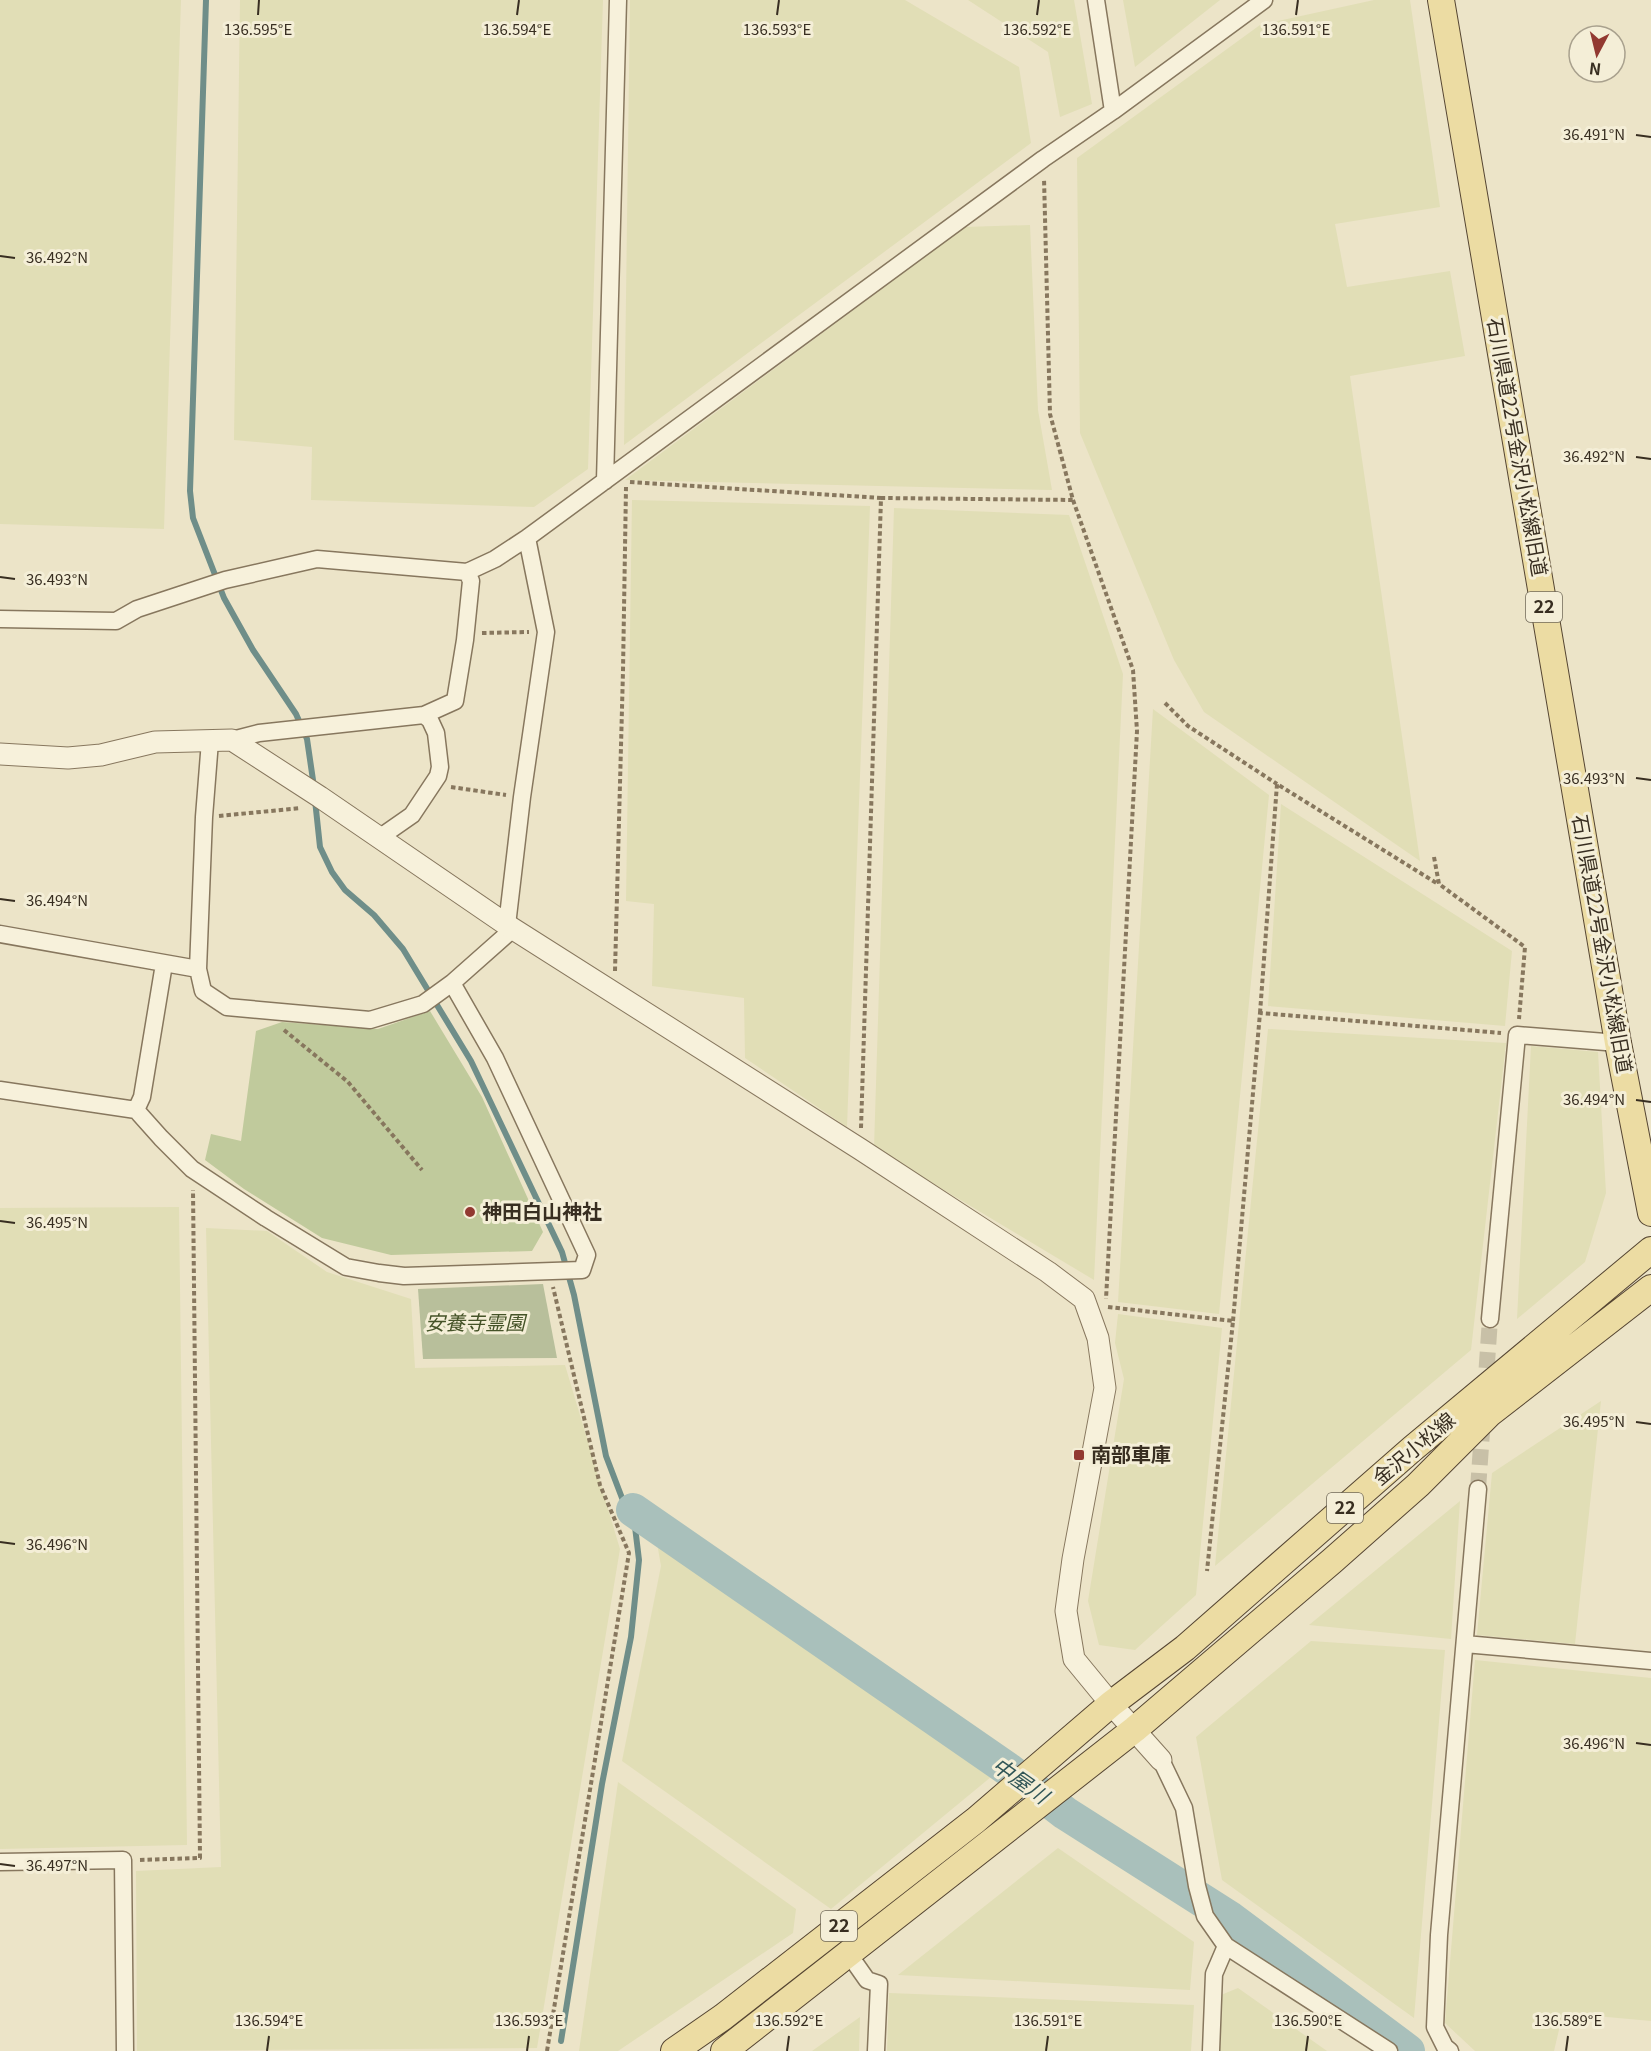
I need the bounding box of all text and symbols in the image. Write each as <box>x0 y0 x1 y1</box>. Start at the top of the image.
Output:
text: 136.595°E <box>224 18 292 39</box>
text: 136.594°E <box>483 18 551 39</box>
text: 136.593°E <box>743 18 811 39</box>
text: 136.592°E <box>1003 18 1071 39</box>
text: 136.591°E <box>1262 18 1330 39</box>
north arrow <box>1567 24 1627 84</box>
text: N <box>1588 57 1602 83</box>
text: 36.491°N <box>1563 123 1625 144</box>
text: 36.492°N <box>26 246 88 267</box>
street label: 石川県道22号金沢小松線旧道 <box>1481 315 1556 578</box>
text: 36.492°N <box>1563 445 1625 466</box>
text: 36.493°N <box>26 568 88 589</box>
road number: 22 <box>1526 592 1562 622</box>
text: 36.493°N <box>1563 767 1625 788</box>
street label: 石川県道22号金沢小松線旧道 <box>1566 812 1641 1075</box>
text: 36.494°N <box>26 889 88 910</box>
text: 36.494°N <box>1563 1088 1625 1109</box>
place label: 神田白山神社 <box>482 1196 602 1225</box>
marker: 神田白山神社 <box>463 1205 477 1219</box>
text: 36.495°N <box>26 1211 88 1232</box>
park label: 安養寺霊園 <box>425 1307 528 1336</box>
street label: 金沢小松線 <box>1365 1405 1461 1491</box>
text: 36.495°N <box>1563 1410 1625 1431</box>
place label: 南部車庫 <box>1091 1439 1171 1468</box>
marker: 南部車庫 <box>1072 1448 1086 1462</box>
road number: 22 <box>1327 1493 1363 1523</box>
text: 36.496°N <box>26 1533 88 1554</box>
text: 36.496°N <box>1563 1732 1625 1753</box>
water label: 中屋川 <box>987 1749 1057 1811</box>
text: 36.497°N <box>26 1854 88 1875</box>
road number: 22 <box>821 1911 857 1941</box>
text: 136.594°E <box>235 2009 303 2030</box>
text: 136.593°E <box>495 2009 563 2030</box>
text: 136.592°E <box>755 2009 823 2030</box>
text: 136.591°E <box>1014 2009 1082 2030</box>
text: 136.590°E <box>1274 2009 1342 2030</box>
text: 136.589°E <box>1534 2009 1602 2030</box>

